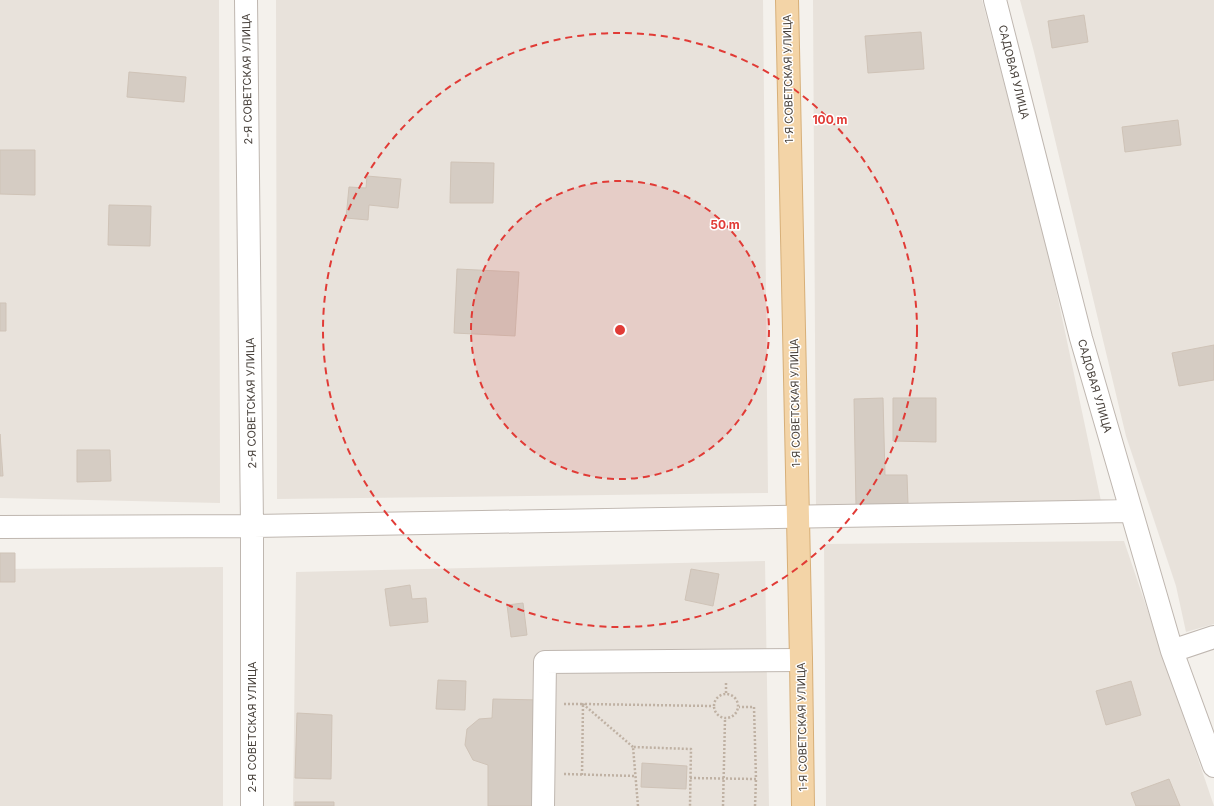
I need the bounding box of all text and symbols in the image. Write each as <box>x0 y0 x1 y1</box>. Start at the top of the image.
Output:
street label: 2-Я СОВЕТСКАЯ УЛИЦА <box>239 13 255 145</box>
street label: 1-Я СОВЕТСКАЯ УЛИЦА <box>780 14 796 144</box>
street label: САДОВАЯ УЛИЦА <box>996 23 1033 121</box>
text: 100 m <box>812 112 848 127</box>
text: 50 m <box>710 217 740 232</box>
centre of rings <box>613 323 627 337</box>
street label: 2-Я СОВЕТСКАЯ УЛИЦА <box>243 337 259 469</box>
street label: 1-Я СОВЕТСКАЯ УЛИЦА <box>787 338 803 468</box>
street label: САДОВАЯ УЛИЦА <box>1075 338 1115 435</box>
street label: 2-Я СОВЕТСКАЯ УЛИЦА <box>245 661 259 793</box>
street label: 1-Я СОВЕТСКАЯ УЛИЦА <box>794 662 810 792</box>

